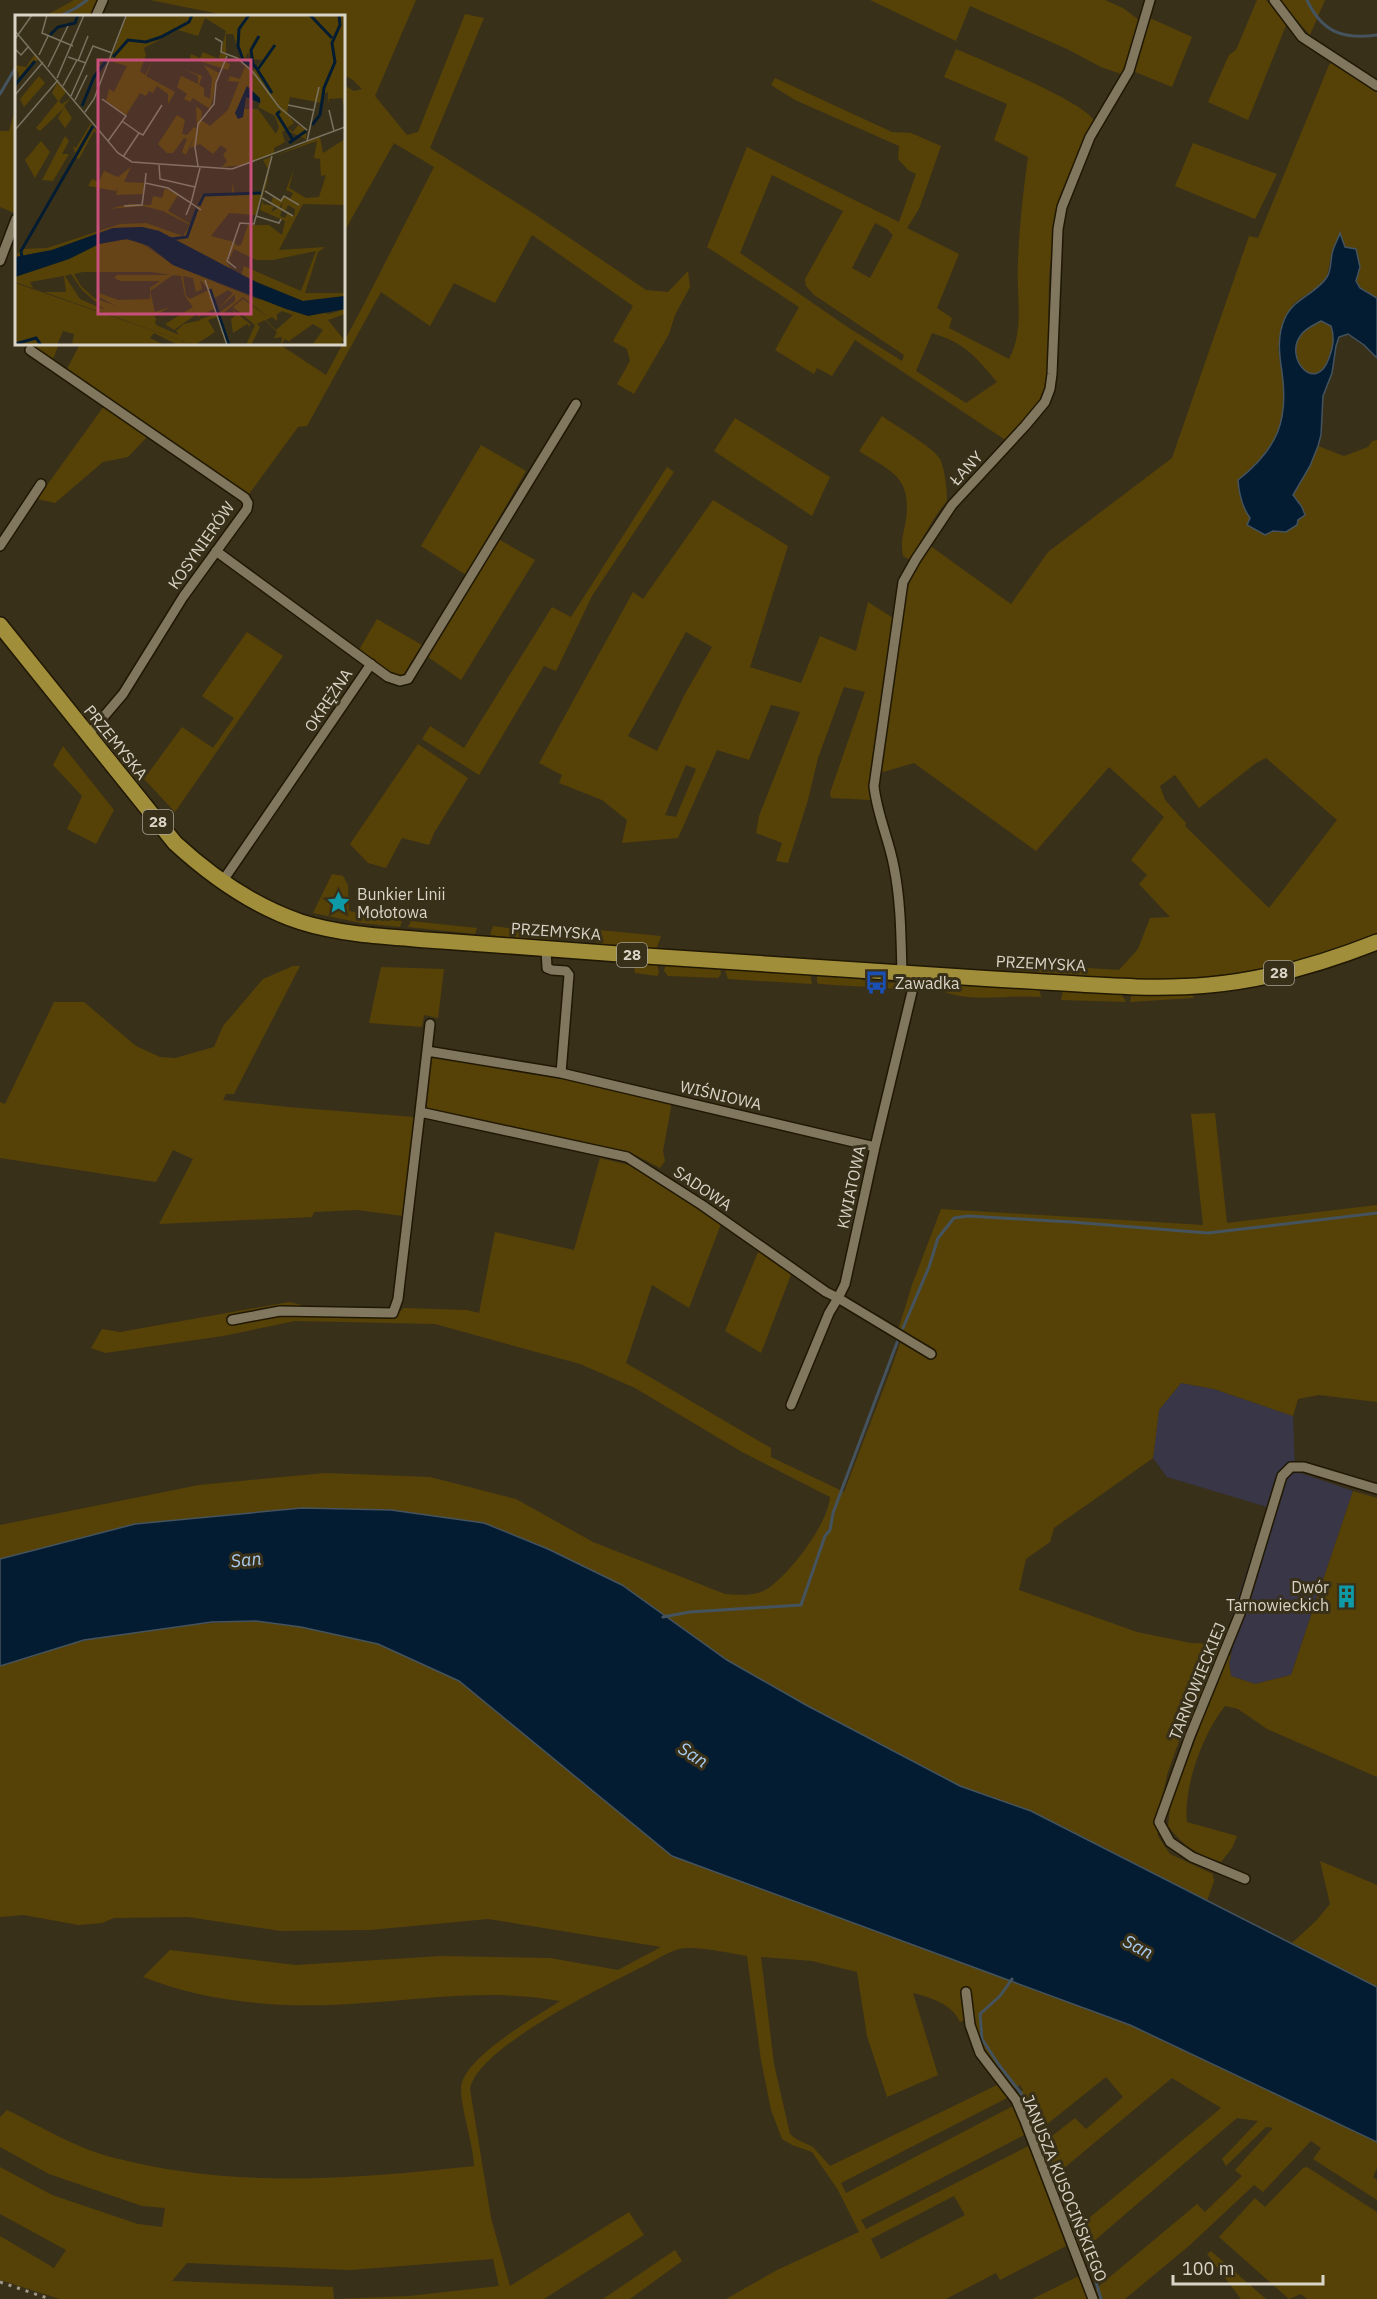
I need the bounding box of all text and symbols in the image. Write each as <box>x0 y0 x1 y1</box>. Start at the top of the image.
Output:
inset map <box>15 15 345 345</box>
street label: ŁANY <box>945 446 987 490</box>
street label: KOSYNIERÓW <box>163 497 239 593</box>
street label: OKRĘŻNA <box>300 665 356 735</box>
street label: PRZEMYSKA <box>80 701 152 783</box>
road number: 28 <box>143 810 173 834</box>
place label: Bunkier Linii Mołotowa <box>357 884 446 922</box>
place icon: Bunkier Linii Mołotowa <box>326 890 352 916</box>
street label: PRZEMYSKA <box>510 918 602 944</box>
road number: 28 <box>617 943 647 967</box>
street label: PRZEMYSKA <box>995 951 1087 975</box>
road number: 28 <box>1264 961 1294 985</box>
bus stop icon: Zawadka <box>864 970 890 996</box>
place label: Zawadka <box>895 973 960 993</box>
street label: WIŚNIOWA <box>678 1075 764 1114</box>
street label: KWIATOWA <box>832 1144 870 1230</box>
street label: SADOWA <box>670 1161 736 1215</box>
water label: San <box>229 1546 263 1573</box>
place label: Dwór Tarnowieckich <box>1226 1577 1329 1615</box>
building icon: Dwór Tarnowieckich <box>1334 1583 1360 1609</box>
street label: TARNOWIECKIEJ <box>1164 1619 1230 1743</box>
water label: San <box>674 1737 713 1773</box>
water label: San <box>1119 1929 1157 1964</box>
street label: JANUSZA KUSOCIŃSKIEGO <box>1018 2091 1113 2284</box>
scale bar <box>1173 2248 1323 2286</box>
text: 100 m <box>1182 2257 1234 2280</box>

